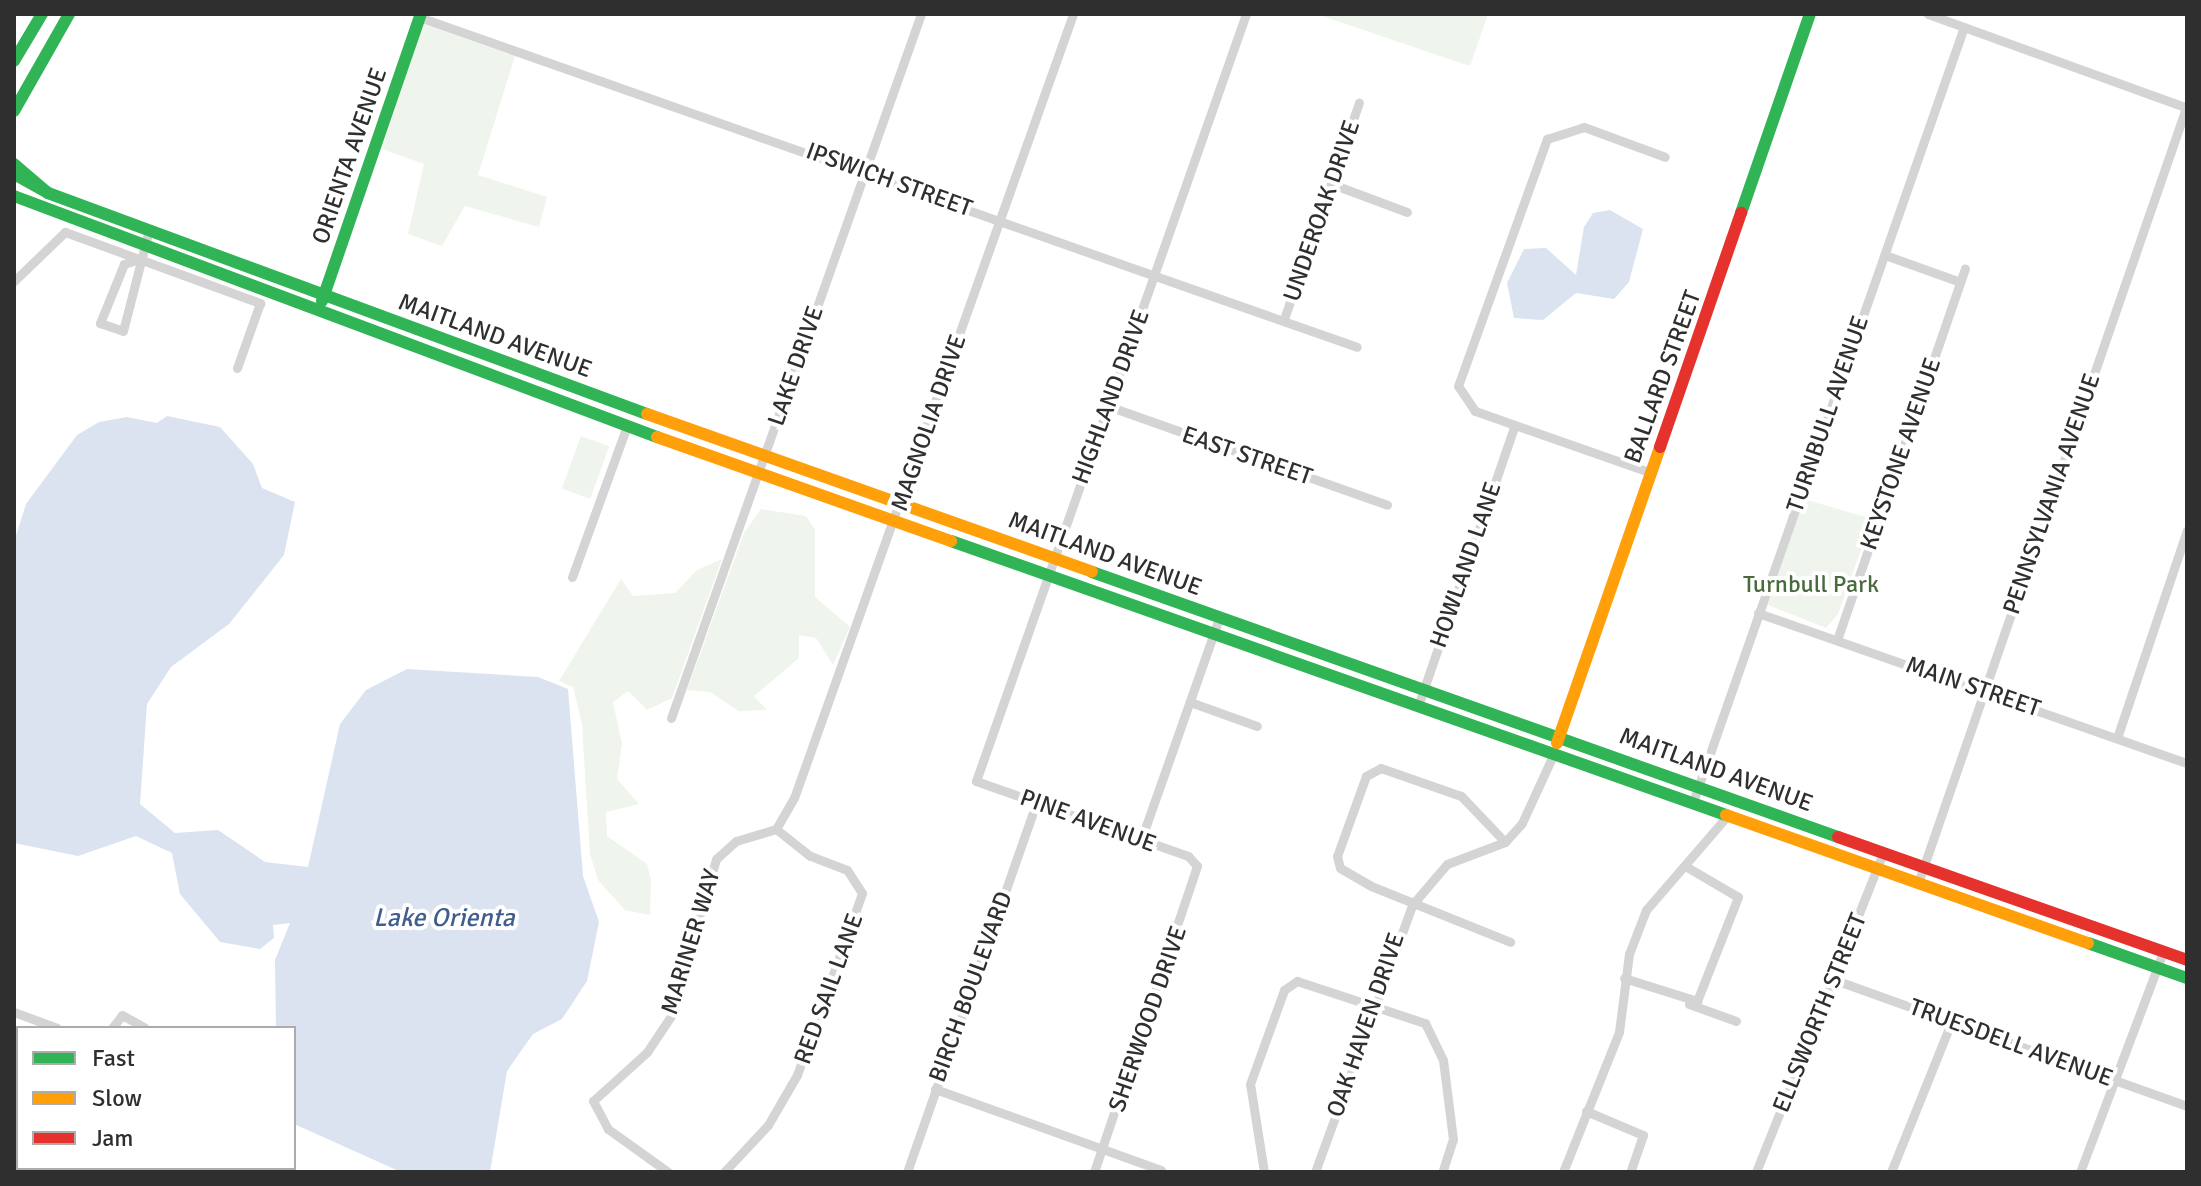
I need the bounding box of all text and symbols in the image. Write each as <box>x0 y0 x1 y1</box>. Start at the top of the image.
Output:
street label: ORIENTA AVENUE <box>306 64 394 248</box>
street label: UNDEROAK DRIVE <box>1278 117 1366 305</box>
street label: IPSWICH STREET <box>802 137 976 223</box>
street label: BALLARD STREET <box>1618 287 1708 467</box>
street label: MAITLAND AVENUE <box>394 288 596 384</box>
street label: LAKE DRIVE <box>762 302 830 430</box>
street label: HIGHLAND DRIVE <box>1066 306 1156 488</box>
street label: TURNBULL AVENUE <box>1781 312 1875 516</box>
street label: MAGNOLIA DRIVE <box>885 331 973 515</box>
street label: KEYSTONE AVENUE <box>1855 354 1947 554</box>
street label: PENNSYLVANIA AVENUE <box>1997 370 2107 618</box>
street label: EAST STREET <box>1178 420 1316 492</box>
street label: HOWLAND LANE <box>1424 478 1508 652</box>
street label: MAITLAND AVENUE <box>1004 506 1206 602</box>
park label: Turnbull Park <box>1743 571 1879 599</box>
street label: MAIN STREET <box>1902 651 2044 723</box>
street label: MAITLAND AVENUE <box>1615 722 1817 818</box>
street label: PINE AVENUE <box>1016 783 1160 859</box>
street label: MARINER WAY <box>655 866 727 1018</box>
street label: BIRCH BOULEVARD <box>923 888 1019 1086</box>
water label: Lake Orienta <box>373 903 515 935</box>
street label: ELLSWORTH STREET <box>1767 909 1873 1117</box>
street label: RED SAIL LANE <box>788 910 870 1068</box>
street label: SHERWOOD DRIVE <box>1103 922 1193 1116</box>
street label: OAK HAVEN DRIVE <box>1321 929 1411 1121</box>
street label: TRUESDELL AVENUE <box>1905 993 2117 1093</box>
legend <box>16 1026 296 1170</box>
text: Fast <box>92 1043 135 1073</box>
text: Slow <box>92 1083 142 1113</box>
text: Jam <box>92 1123 133 1153</box>

